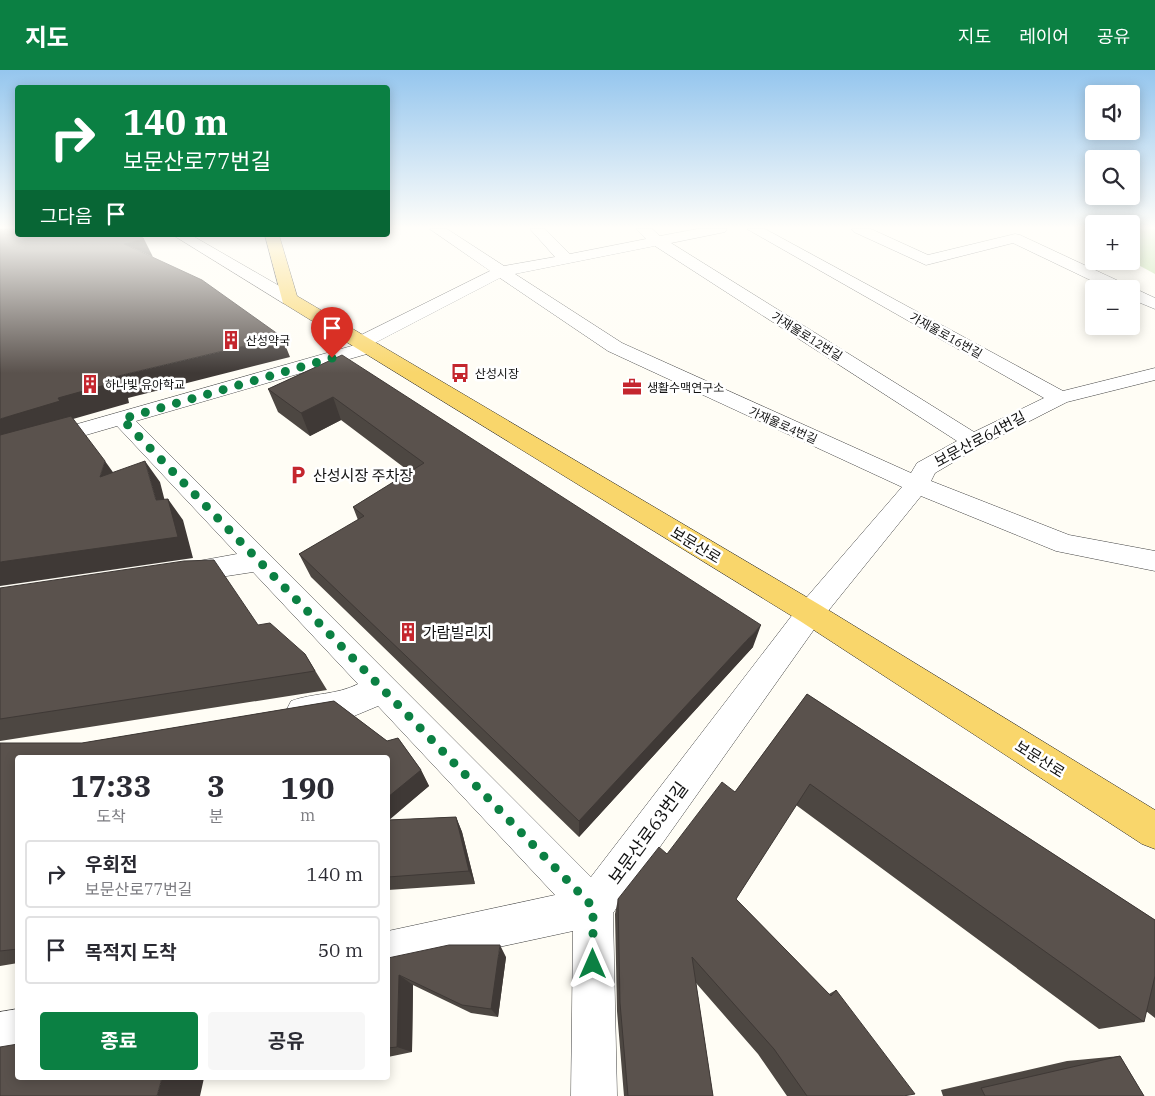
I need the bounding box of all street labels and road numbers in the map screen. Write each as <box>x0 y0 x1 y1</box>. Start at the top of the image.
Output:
street label: 가재울로12번길 <box>769 308 845 364</box>
street label: 가재울로16번길 <box>907 309 985 361</box>
street label: 가재울로4번길 <box>746 403 820 447</box>
street label: 보문산로64번길 <box>931 407 1029 471</box>
street label: 보문산로 <box>667 523 725 567</box>
street label: 보문산로 <box>1012 736 1068 782</box>
street label: 보문산로63번길 <box>603 777 693 889</box>

